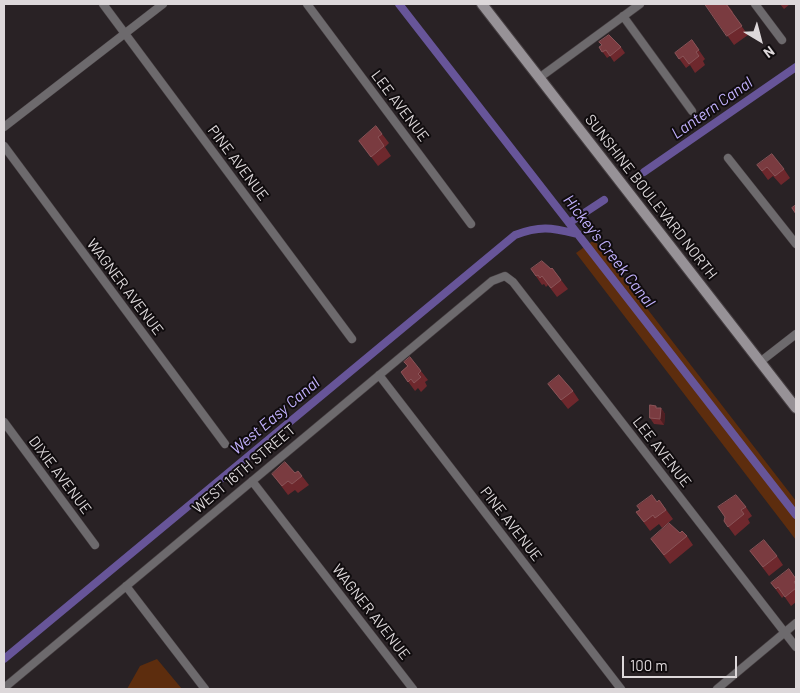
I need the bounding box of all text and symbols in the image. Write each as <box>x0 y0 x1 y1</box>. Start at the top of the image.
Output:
north arrow <box>735 15 785 65</box>
text: N <box>760 43 778 62</box>
street label: LEE AVENUE <box>367 67 433 145</box>
water label: Lantern Canal <box>668 73 756 143</box>
street label: SUNSHINE BOULEVARD NORTH <box>581 111 721 283</box>
street label: PINE AVENUE <box>204 122 272 204</box>
water label: Hickey's Creek Canal <box>559 191 659 311</box>
street label: WAGNER AVENUE <box>83 235 167 339</box>
water label: West Easy Canal <box>227 373 323 459</box>
street label: LEE AVENUE <box>629 413 695 491</box>
street label: WEST 16TH STREET <box>189 421 299 517</box>
street label: DIXIE AVENUE <box>25 432 95 518</box>
street label: PINE AVENUE <box>476 483 546 565</box>
street label: WAGNER AVENUE <box>328 561 414 663</box>
scale bar <box>625 646 740 678</box>
text: 100 m <box>630 656 668 674</box>

